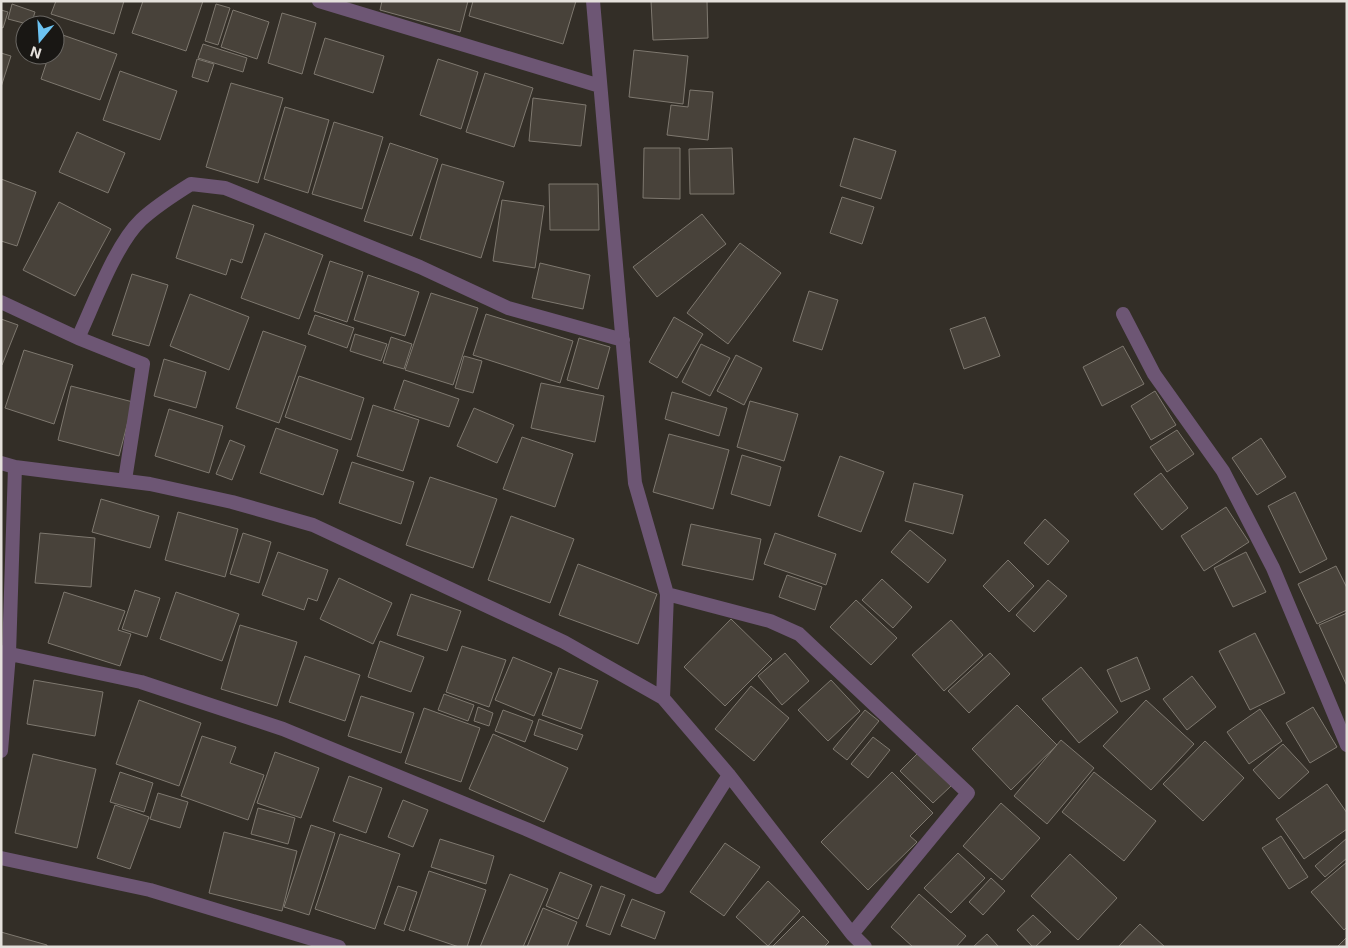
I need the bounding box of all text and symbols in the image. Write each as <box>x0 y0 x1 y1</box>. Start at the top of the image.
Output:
north arrow <box>15 15 65 65</box>
text: N <box>28 43 44 63</box>

